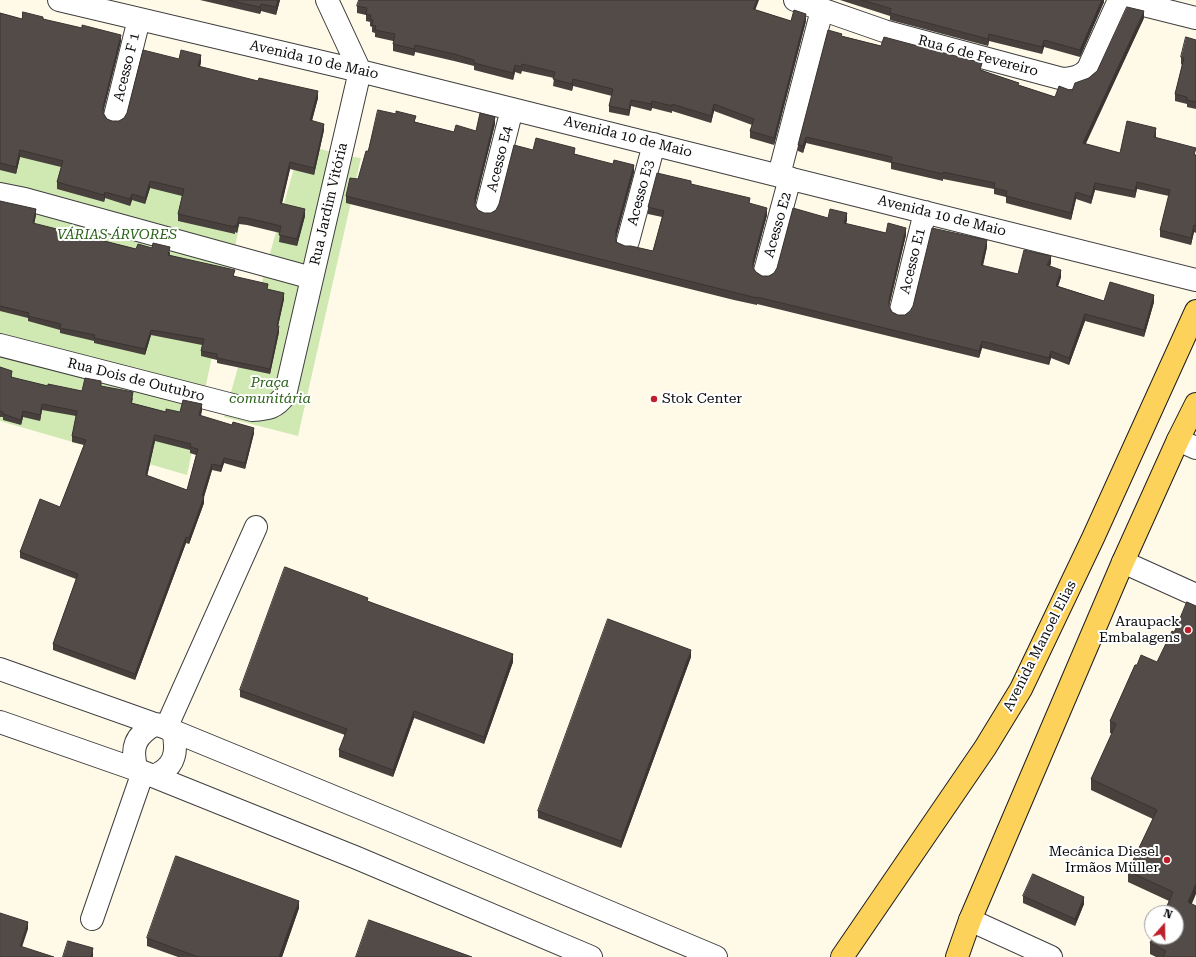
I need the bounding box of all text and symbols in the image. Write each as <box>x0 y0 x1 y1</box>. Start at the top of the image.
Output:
street label: Acesso F 1 <box>110 31 144 103</box>
street label: Rua 6 de Fevereiro <box>916 32 1040 80</box>
street label: Avenida 10 de Maio <box>248 37 380 83</box>
street label: Avenida 10 de Maio <box>562 113 694 161</box>
street label: Acesso E4 <box>484 124 516 194</box>
street label: Rua Jardim Vitória <box>307 141 351 267</box>
street label: Acesso E3 <box>624 158 658 228</box>
street label: Acesso E2 <box>761 190 795 260</box>
street label: Avenida 10 de Maio <box>876 192 1008 240</box>
street label: Acesso E1 <box>897 226 929 296</box>
park label: VÁRIAS ÁRVORES <box>57 227 177 243</box>
street label: Rua Dois de Outubro <box>66 355 206 405</box>
park label: Praça comunitária <box>229 375 311 408</box>
place label: Stok Center <box>662 391 742 407</box>
marker: Stok Center <box>649 394 659 404</box>
street label: Avenida Manoel Elias <box>1000 578 1080 714</box>
place label: Araupack Embalagens <box>1099 614 1180 646</box>
marker: Araupack Embalagens <box>1183 625 1193 635</box>
place label: Mecânica Diesel Irmãos Müller <box>1049 844 1159 876</box>
marker: Mecânica Diesel Irmãos Müller <box>1162 855 1172 865</box>
north arrow <box>1144 905 1184 945</box>
text: N <box>1162 907 1174 922</box>

